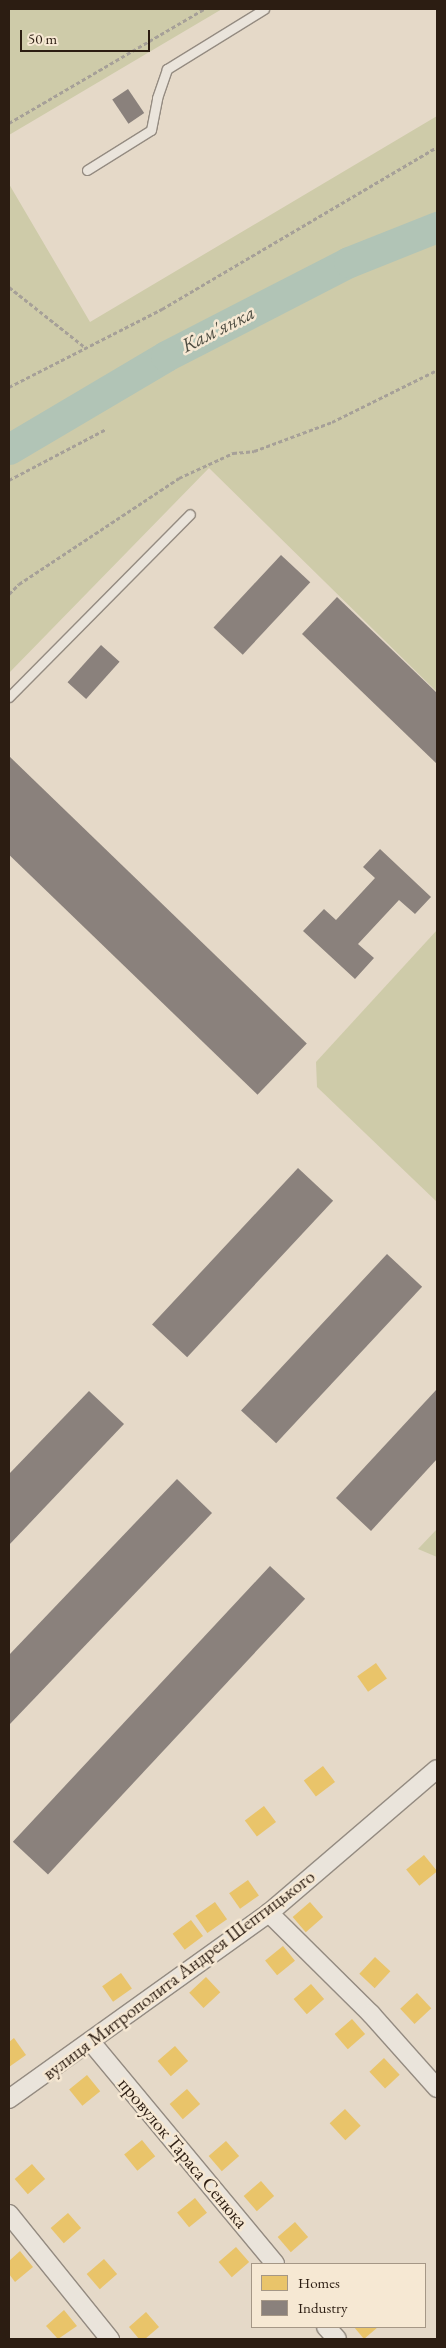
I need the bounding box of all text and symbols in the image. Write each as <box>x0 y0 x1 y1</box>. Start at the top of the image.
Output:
scale bar <box>22 20 152 52</box>
text: 50 m <box>28 29 57 48</box>
water label: Кам'янка <box>177 300 259 358</box>
street label: вулиця Митрополита Андрея Шептицького <box>38 1865 320 2085</box>
street label: провулок Тараса Сенюка <box>113 2073 253 2233</box>
legend <box>251 2263 426 2328</box>
text: Homes <box>298 2273 340 2292</box>
text: Industry <box>298 2298 348 2317</box>

